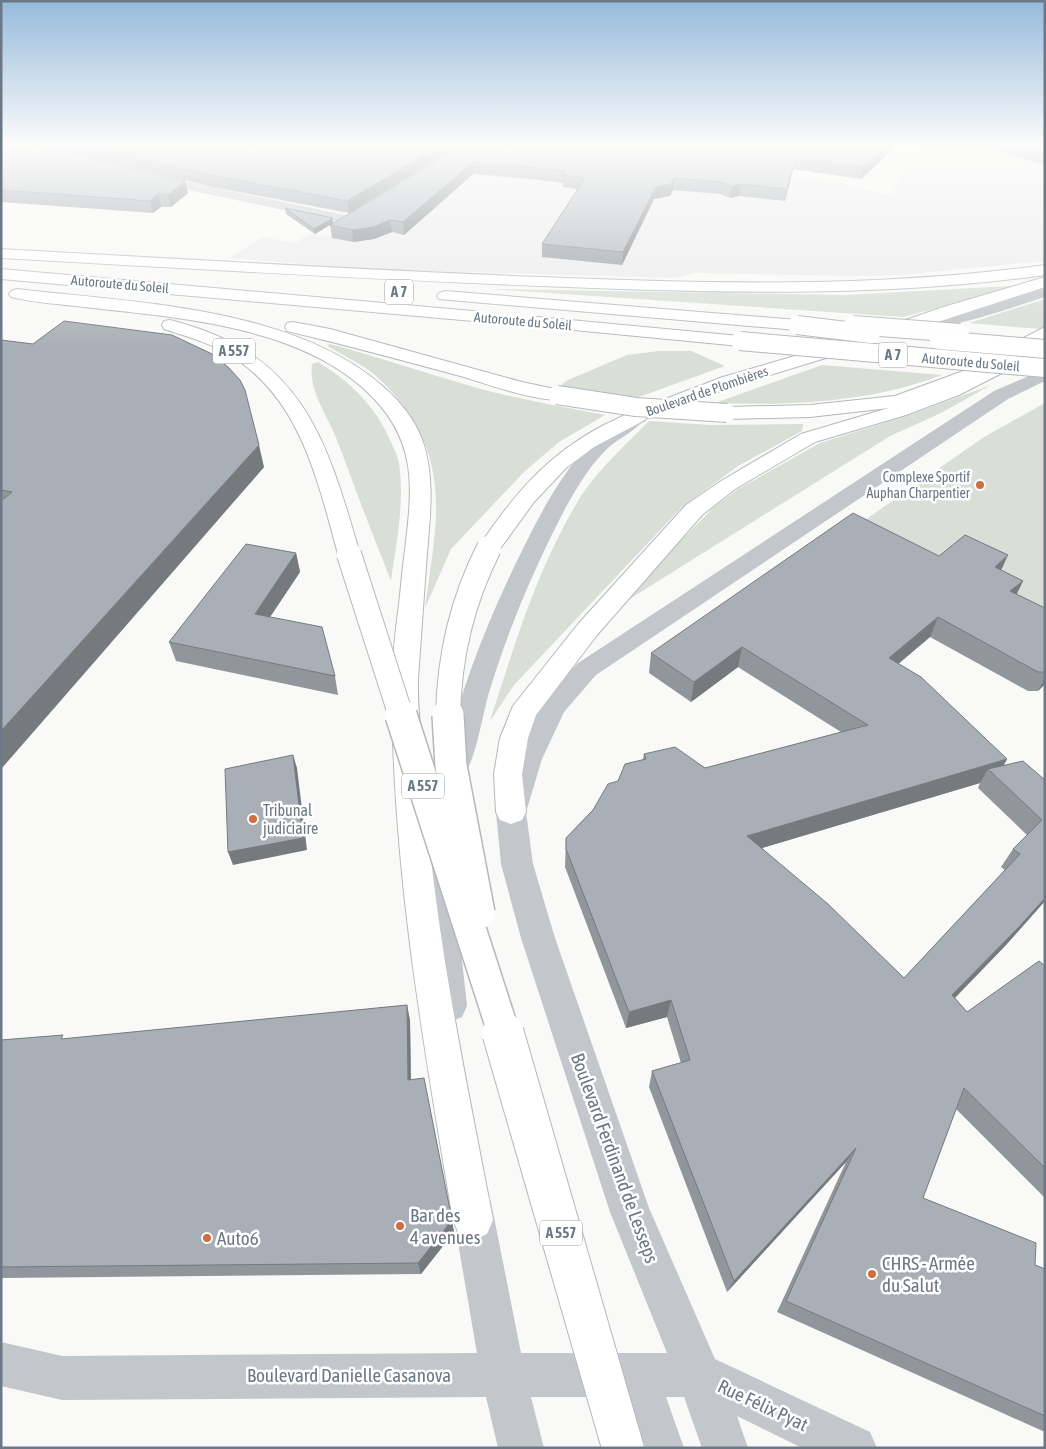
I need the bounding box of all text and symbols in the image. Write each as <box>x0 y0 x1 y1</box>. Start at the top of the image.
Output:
street label: Autoroute du Soleil <box>70 272 170 296</box>
road number: A 7 <box>385 280 413 304</box>
street label: Autoroute du Soleil <box>473 309 573 333</box>
road number: A 557 <box>213 338 255 364</box>
road number: A 7 <box>879 342 907 368</box>
street label: Autoroute du Soleil <box>921 350 1021 374</box>
street label: Boulevard de Plombières <box>644 363 770 419</box>
place label: Complexe Sportif Auphan Charpentier <box>866 469 971 501</box>
marker: Complexe Sportif Auphan Charpentier <box>974 479 986 491</box>
road number: A 557 <box>402 774 444 798</box>
place label: Tribunal judiciaire <box>262 801 318 838</box>
marker: Tribunal judiciaire <box>247 813 259 825</box>
street label: Boulevard Ferdinand de Lesseps <box>567 1050 663 1266</box>
place label: Bar des 4 avenues <box>410 1204 481 1248</box>
marker: Bar des 4 avenues <box>394 1220 406 1232</box>
road number: A 557 <box>540 1220 582 1246</box>
place label: Auto6 <box>217 1227 259 1249</box>
marker: Auto6 <box>201 1232 213 1244</box>
place label: CHRS - Armée du Salut <box>882 1252 975 1296</box>
marker: CHRS - Armée du Salut <box>866 1268 878 1280</box>
street label: Boulevard Danielle Casanova <box>247 1364 451 1386</box>
street label: Rue Félix Pyat <box>715 1375 811 1435</box>

